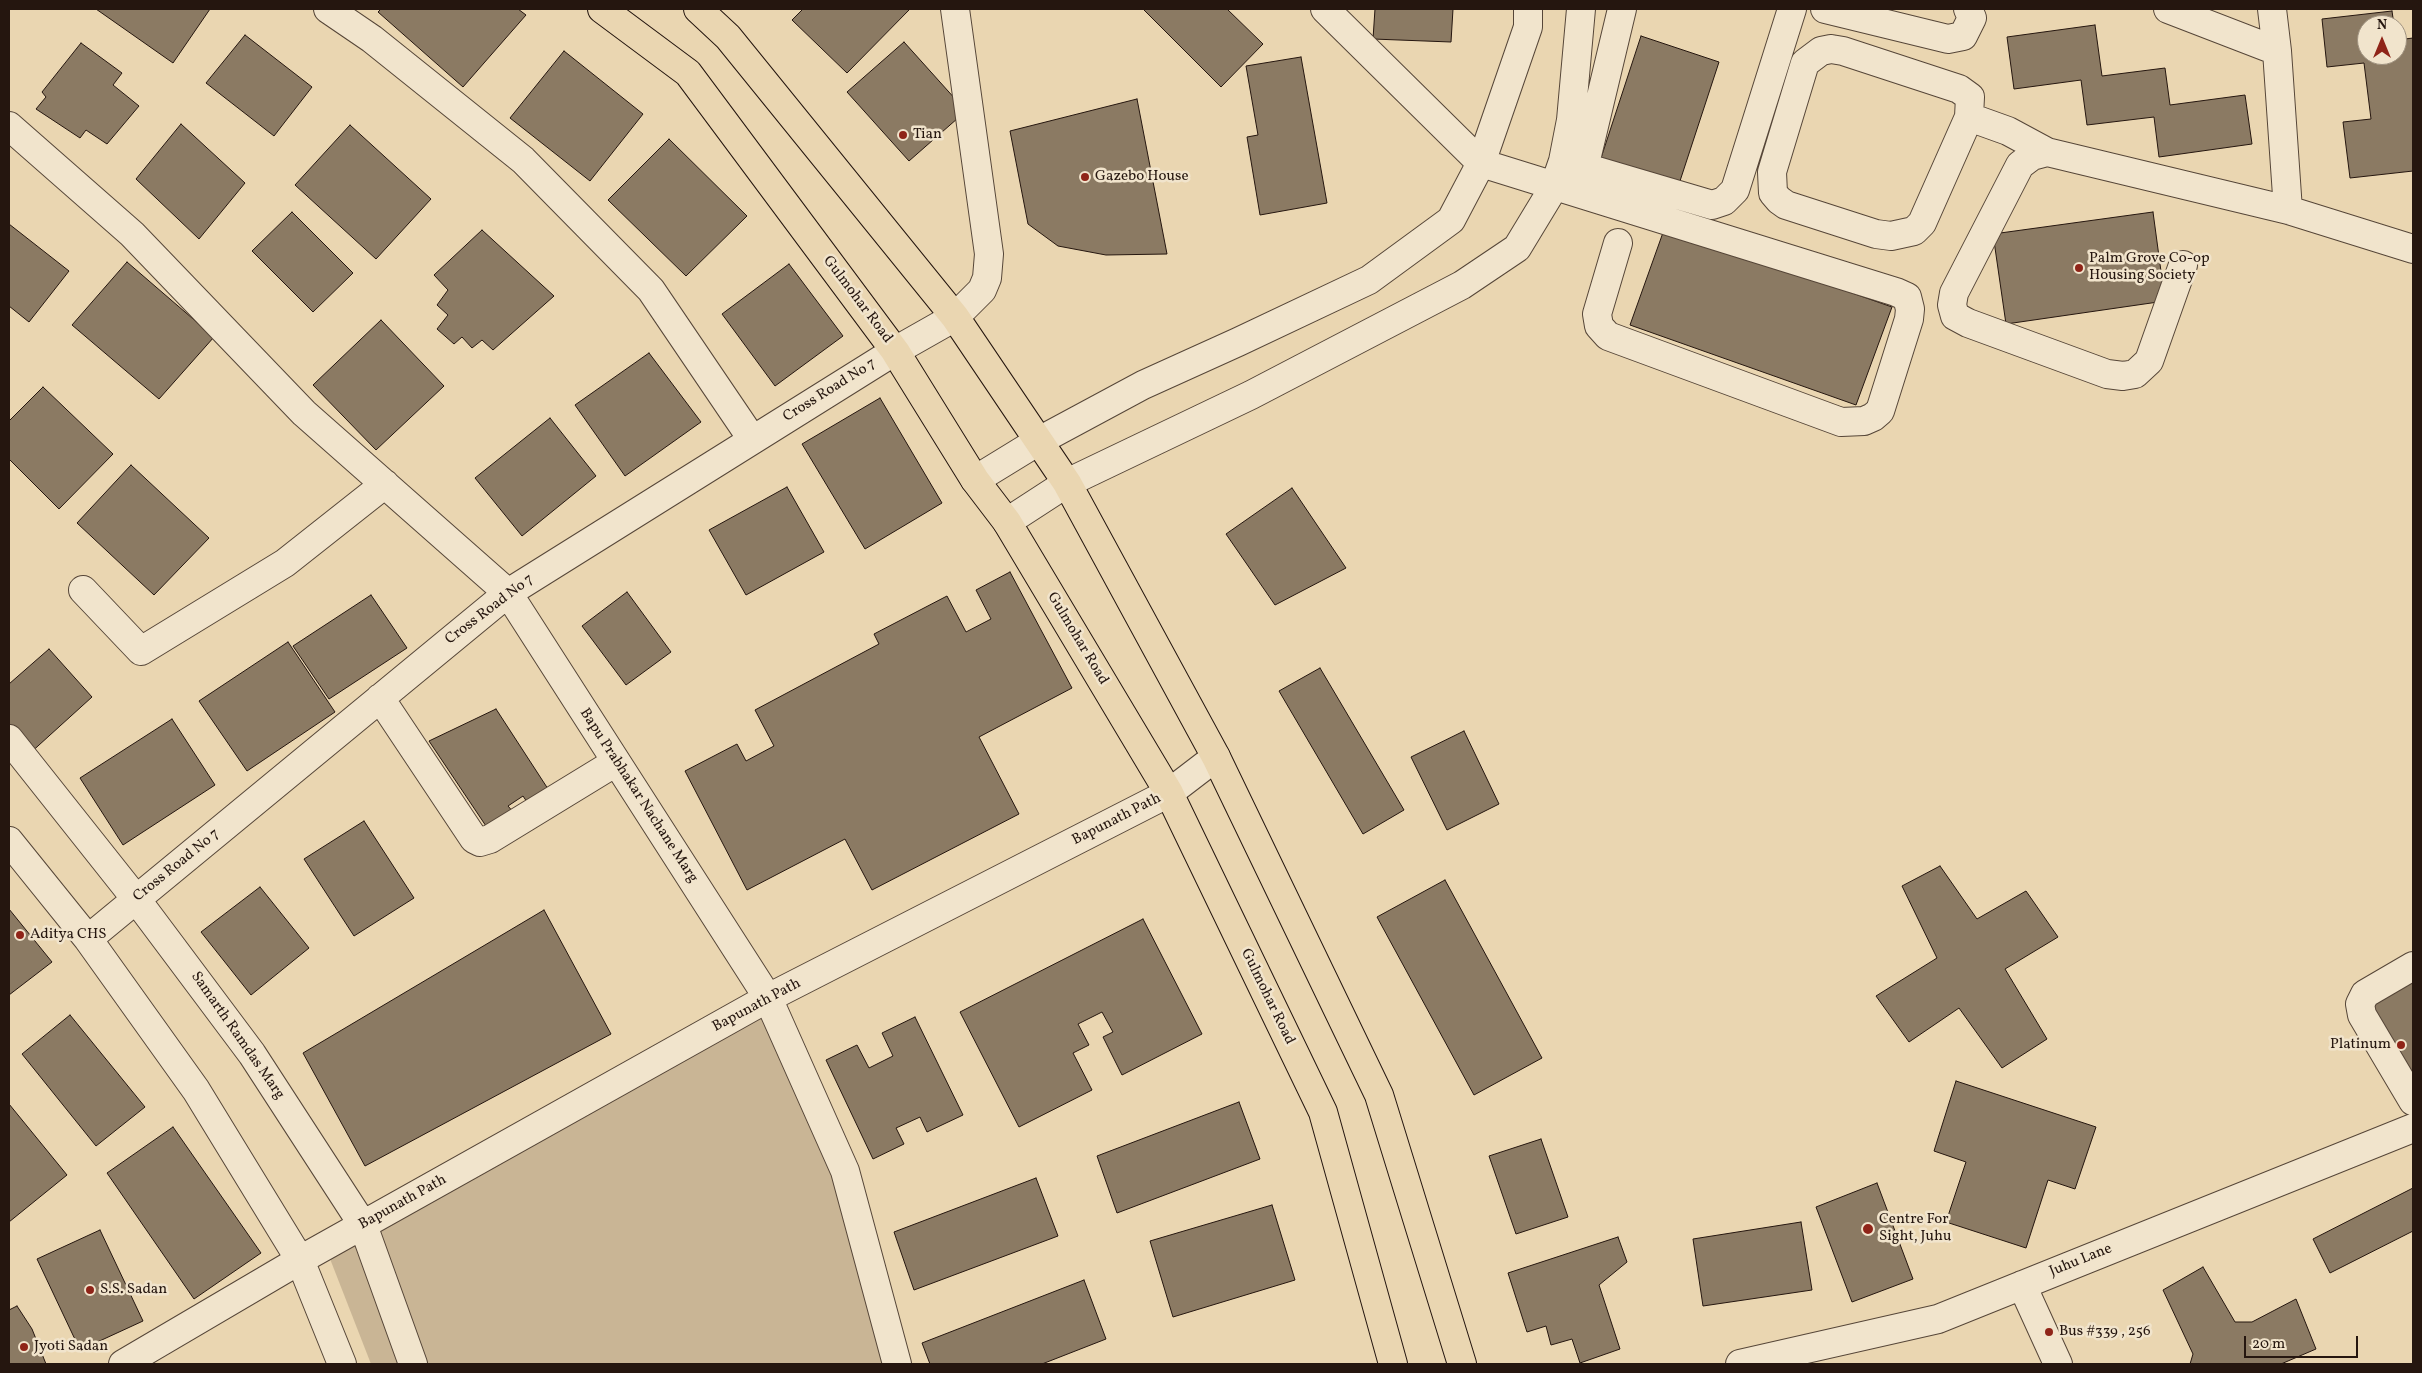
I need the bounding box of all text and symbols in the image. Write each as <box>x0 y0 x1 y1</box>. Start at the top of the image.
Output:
north arrow <box>2357 15 2407 65</box>
text: N <box>2377 16 2387 35</box>
place label: Tian <box>913 126 942 144</box>
marker: Tian <box>897 129 909 141</box>
place label: Gazebo House <box>1095 168 1189 186</box>
marker: Gazebo House <box>1079 171 1091 183</box>
place label: Palm Grove Co-op Housing Society <box>2089 250 2210 285</box>
street label: Gulmohar Road <box>818 253 896 347</box>
marker: Palm Grove Co-op Housing Society <box>2073 262 2085 274</box>
street label: Cross Road No 7 <box>780 355 880 427</box>
street label: Cross Road No 7 <box>442 571 538 649</box>
street label: Gulmohar Road <box>1042 590 1112 688</box>
street label: Bapu Prabhakar Nachane Marg <box>575 705 701 887</box>
street label: Bapunath Path <box>1070 790 1164 850</box>
street label: Cross Road No 7 <box>130 826 224 906</box>
place label: Aditya CHS <box>30 926 106 944</box>
marker: Aditya CHS <box>14 929 26 941</box>
street label: Gulmohar Road <box>1236 946 1298 1048</box>
street label: Samarth Ramdas Marg <box>186 969 288 1103</box>
street label: Bapunath Path <box>710 975 804 1037</box>
place label: Platinum <box>2330 1036 2391 1054</box>
marker: Platinum <box>2395 1039 2407 1051</box>
street label: Bapunath Path <box>356 1172 450 1234</box>
place label: Centre For Sight, Juhu <box>1879 1211 1951 1246</box>
marker: Centre For Sight, Juhu <box>1861 1222 1875 1236</box>
street label: Juhu Lane <box>2047 1240 2115 1282</box>
place label: S.S. Sadan <box>100 1281 167 1299</box>
marker: S.S. Sadan <box>84 1284 96 1296</box>
place label: Bus #339 , 256 <box>2059 1323 2151 1341</box>
marker: Bus #339 , 256 <box>2043 1326 2055 1338</box>
scale bar <box>2247 1326 2361 1358</box>
text: 20 m <box>2252 1334 2285 1355</box>
place label: Jyoti Sadan <box>34 1338 108 1356</box>
marker: Jyoti Sadan <box>18 1341 30 1353</box>

